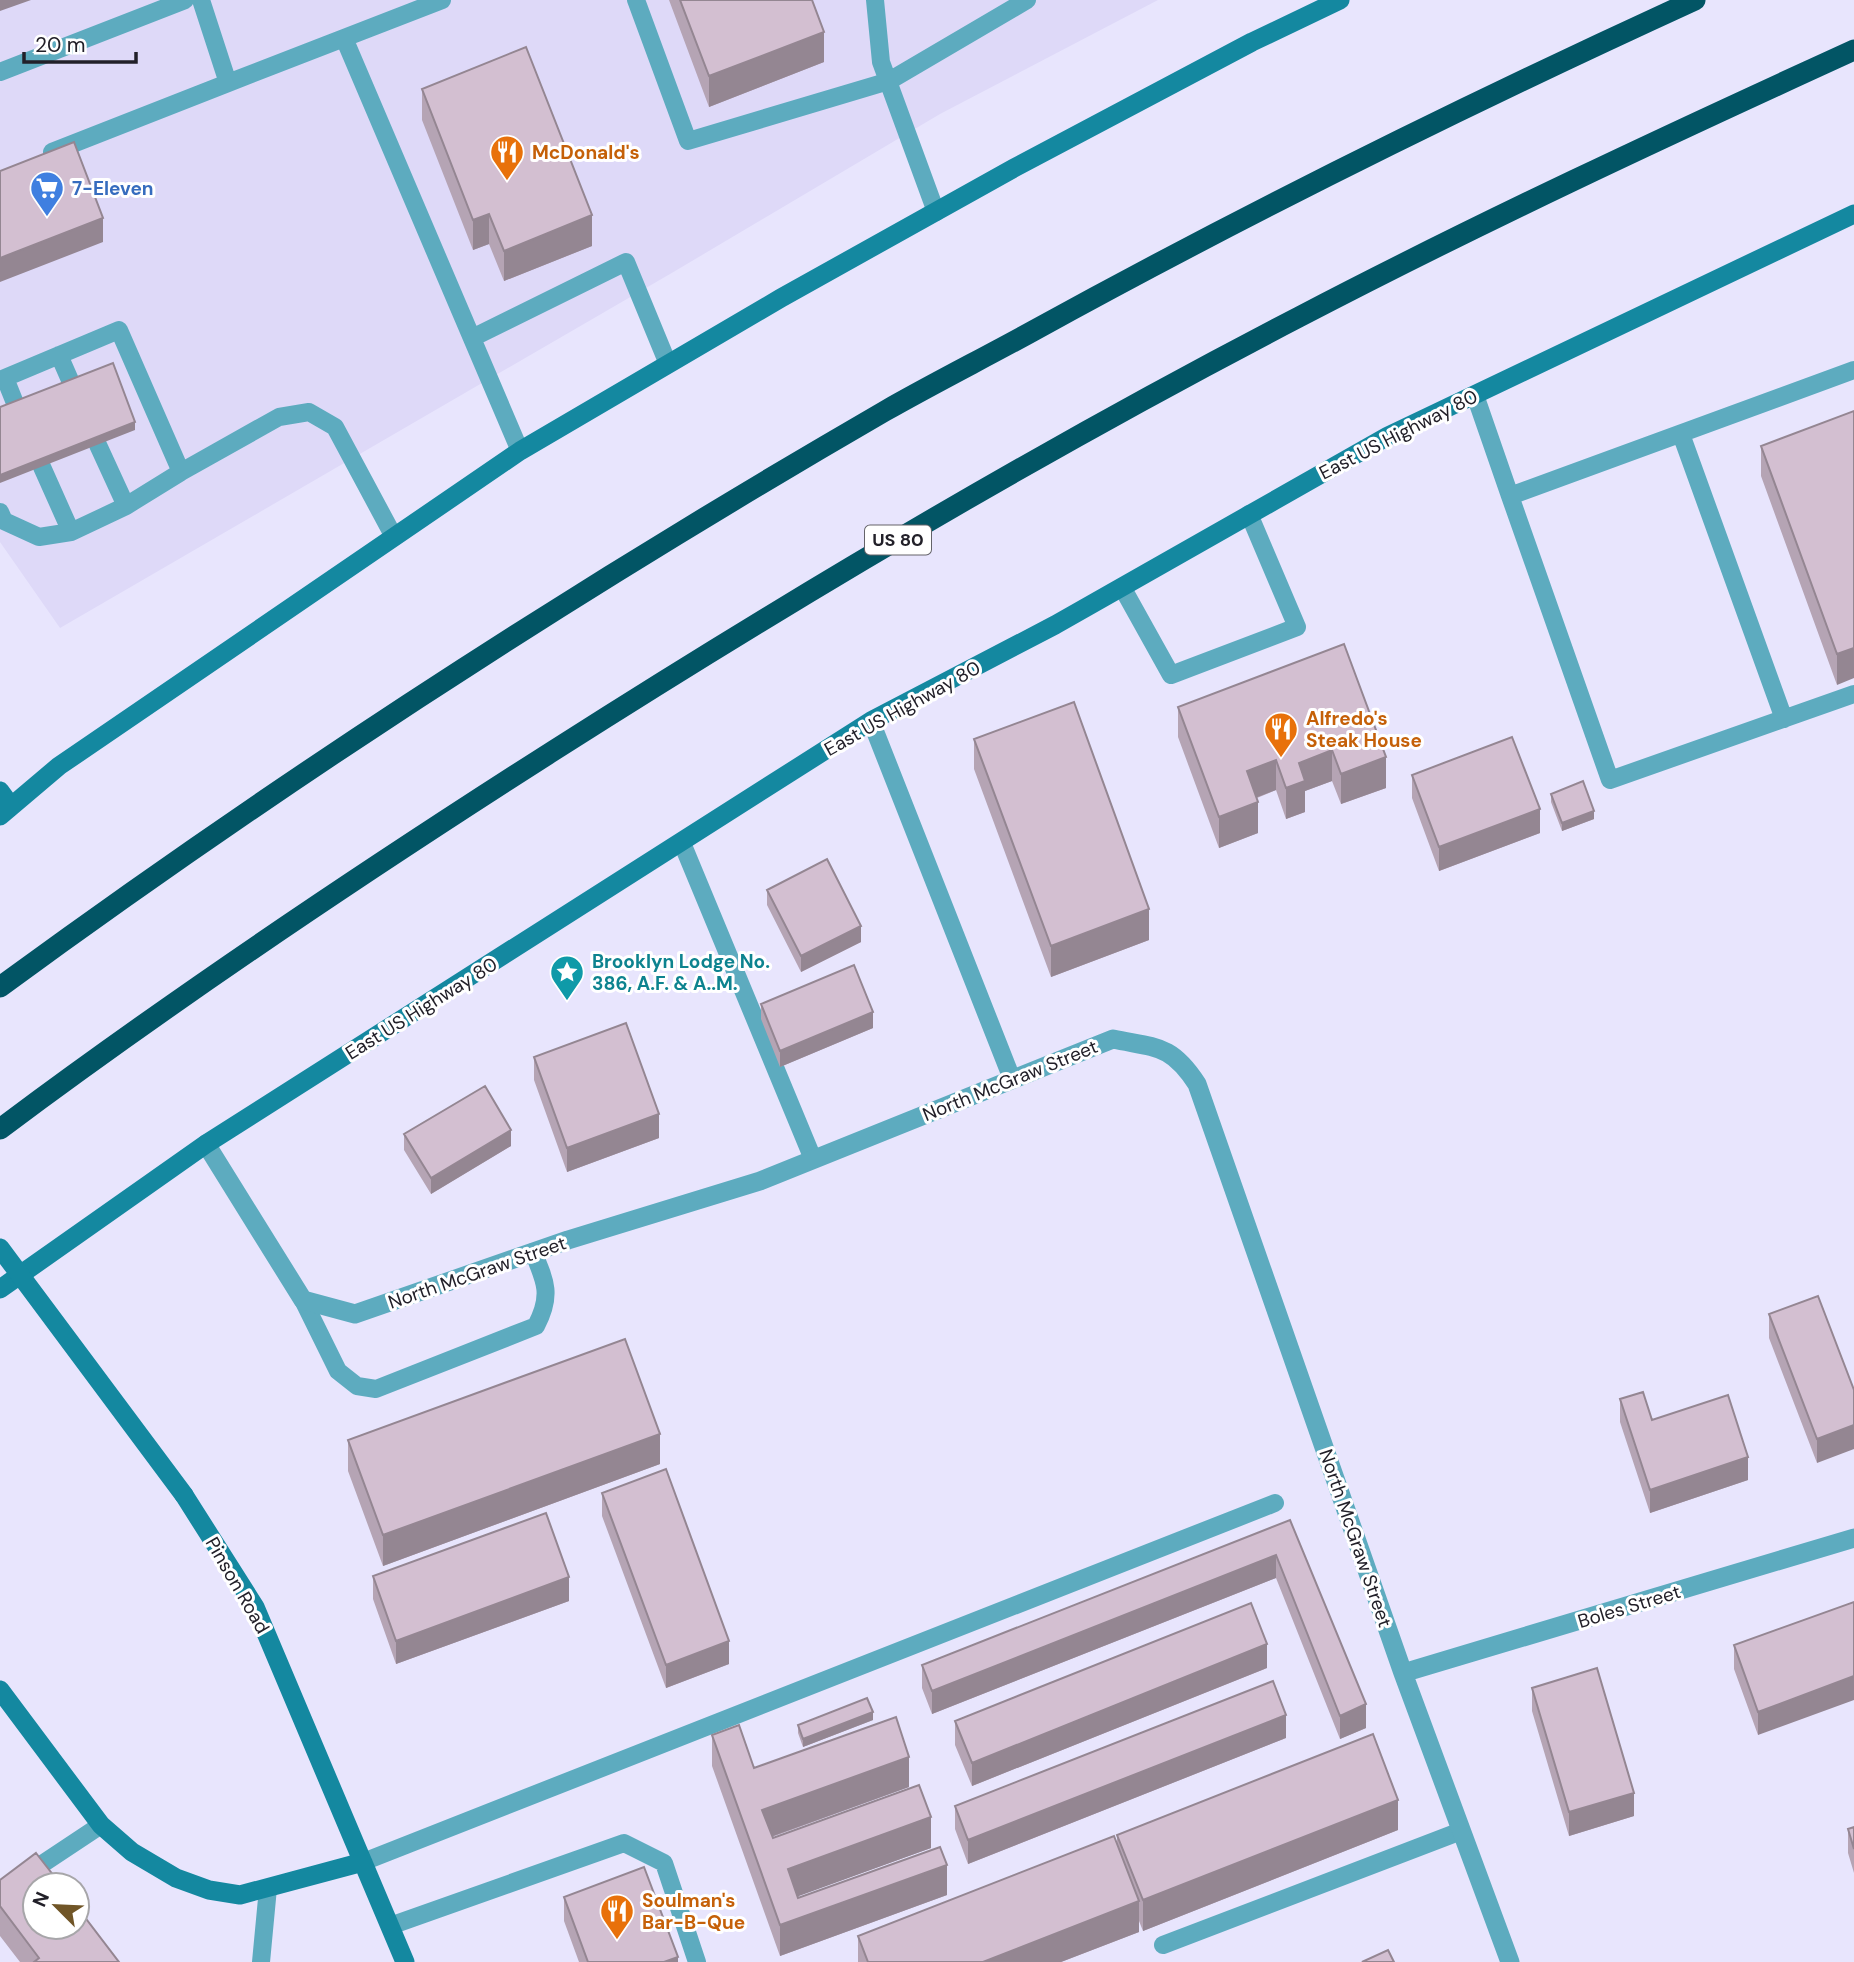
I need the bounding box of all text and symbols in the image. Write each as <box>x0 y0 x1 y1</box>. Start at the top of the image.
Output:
scale bar <box>24 21 136 65</box>
text: 20 m <box>35 31 86 59</box>
restaurant icon: McDonald's <box>488 133 526 182</box>
place label: McDonald's <box>532 140 640 165</box>
supermarket icon: 7-Eleven <box>28 169 66 218</box>
place label: 7-Eleven <box>72 176 154 201</box>
street label: East US Highway 80 <box>1315 384 1482 485</box>
road number: US 80 <box>865 526 931 554</box>
street label: East US Highway 80 <box>820 655 985 762</box>
place label: Alfredo's Steak House <box>1306 706 1422 753</box>
restaurant icon: Alfredo's Steak House <box>1262 710 1300 759</box>
place label: Brooklyn Lodge No. 386, A.F. & A..M. <box>592 949 770 996</box>
street label: East US Highway 80 <box>341 952 502 1065</box>
place icon: Brooklyn Lodge No. 386, A.F. & A..M. <box>548 953 586 1002</box>
street label: North McGraw Street <box>919 1034 1101 1127</box>
street label: North McGraw Street <box>385 1230 569 1315</box>
street label: North McGraw Street <box>1313 1446 1398 1630</box>
street label: Pinson Road <box>200 1532 275 1638</box>
street label: Boles Street <box>1575 1579 1684 1634</box>
north arrow <box>21 1871 91 1941</box>
text: N <box>27 1888 55 1911</box>
place label: Soulman's Bar-B-Que <box>642 1888 745 1935</box>
restaurant icon: Soulman's Bar-B-Que <box>598 1892 636 1941</box>

